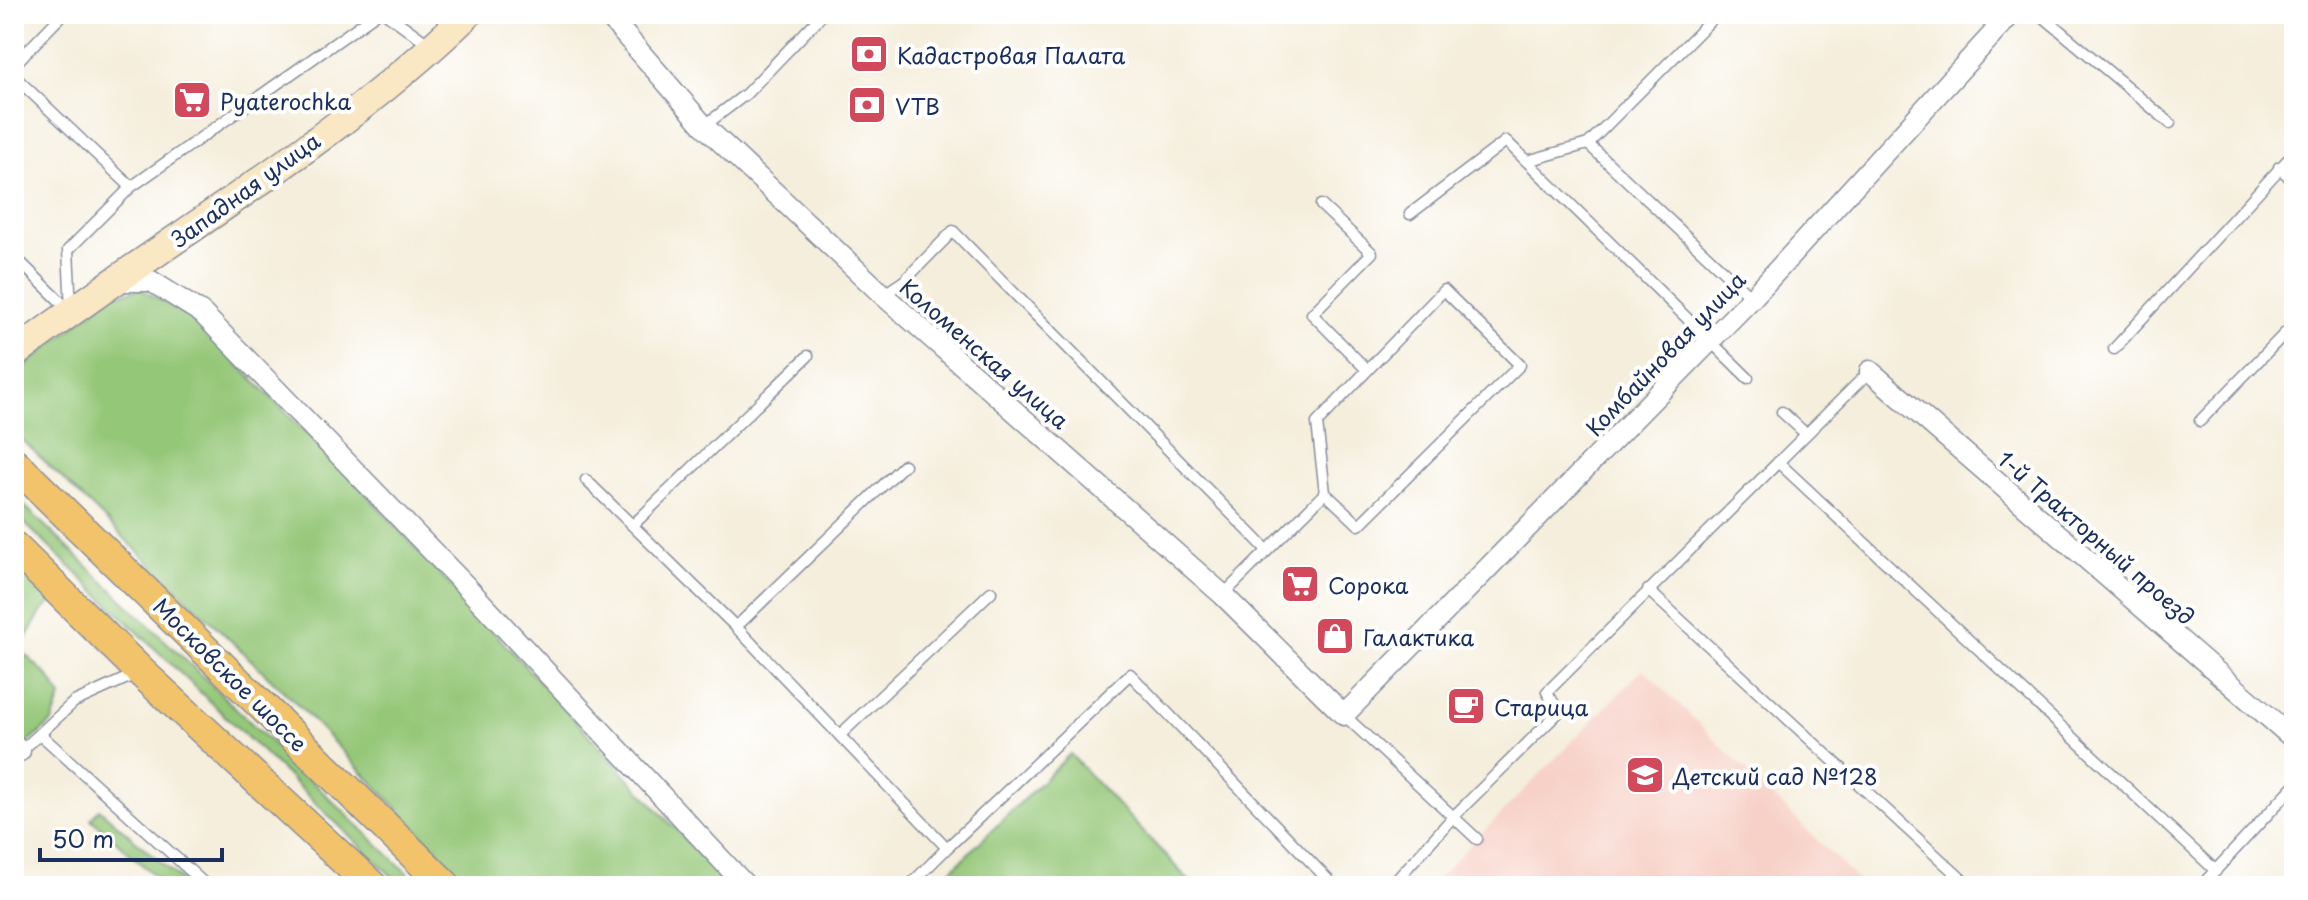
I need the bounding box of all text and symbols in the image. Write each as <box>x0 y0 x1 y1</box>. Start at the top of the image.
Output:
bank icon: Кадастровая Палата <box>848 33 890 75</box>
place label: Кадастровая Палата <box>897 38 1126 71</box>
supermarket icon: Pyaterochka <box>171 79 213 121</box>
place label: Pyaterochka <box>220 84 352 117</box>
bank icon: VTB <box>846 84 888 126</box>
place label: VTB <box>895 89 940 122</box>
street label: Западная улица <box>164 123 327 254</box>
street label: Комбайновая улица <box>1577 263 1753 443</box>
street label: Коломенская улица <box>893 270 1077 436</box>
street label: 1-й Тракторный проезд <box>1991 442 2203 632</box>
supermarket icon: Сорока <box>1279 563 1321 605</box>
place label: Сорока <box>1328 568 1409 601</box>
street label: Московское шоссе <box>147 590 315 758</box>
shop icon: Галактика <box>1314 615 1356 657</box>
place label: Галактика <box>1363 620 1474 653</box>
cafe icon: Старица <box>1445 685 1487 727</box>
place label: Старица <box>1494 690 1588 723</box>
school or university icon: Детский сад №128 <box>1624 754 1666 796</box>
place label: Детский сад №128 <box>1672 759 1878 792</box>
scale bar <box>40 812 222 862</box>
text: 50 m <box>52 820 114 856</box>

